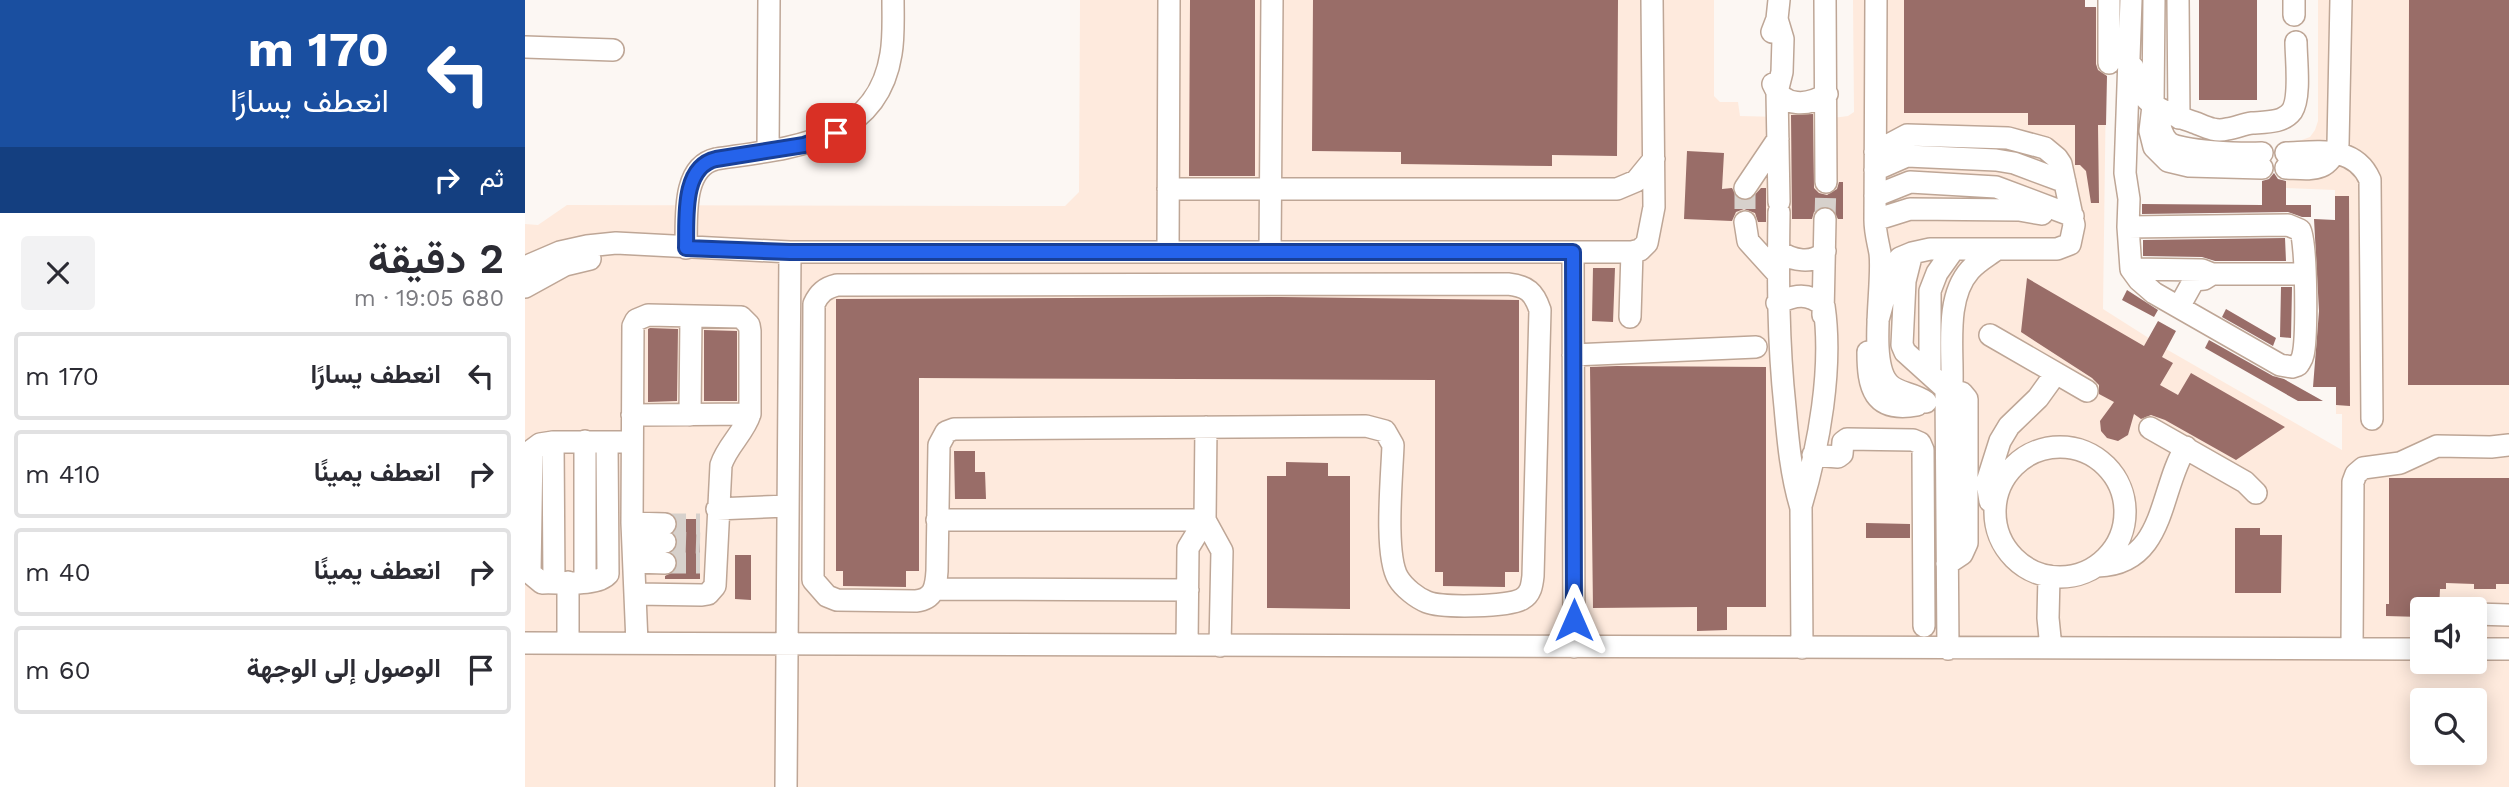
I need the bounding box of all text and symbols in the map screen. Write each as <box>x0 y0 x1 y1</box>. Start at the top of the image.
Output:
text: 170 m <box>248 20 389 78</box>
icon: left <box>413 28 504 119</box>
text: انعطف يسارًا <box>230 82 389 120</box>
pin <box>806 103 866 163</box>
icon: arrive <box>817 114 855 152</box>
icon: right <box>428 161 466 199</box>
text: ثم <box>480 163 504 193</box>
text: 2 دقيقة <box>368 234 504 283</box>
button: close <box>21 236 95 310</box>
text: 680 m · 19:05 <box>354 285 504 312</box>
icon: left <box>462 357 500 395</box>
text: انعطف يسارًا <box>311 359 441 389</box>
text: 170 m <box>25 361 99 391</box>
icon: right <box>462 455 500 493</box>
text: انعطف يمينًا <box>314 457 441 487</box>
text: 410 m <box>25 459 100 489</box>
icon: right <box>462 553 500 591</box>
text: انعطف يمينًا <box>314 555 441 585</box>
text: 40 m <box>25 557 91 587</box>
position arrow <box>1537 583 1611 657</box>
map controls <box>2410 597 2487 765</box>
button: sound <box>2410 597 2487 674</box>
icon: arrive <box>462 651 500 689</box>
text: الوصول إلى الوجهة <box>246 653 441 683</box>
text: 60 m <box>25 655 91 685</box>
button: search <box>2410 688 2487 765</box>

